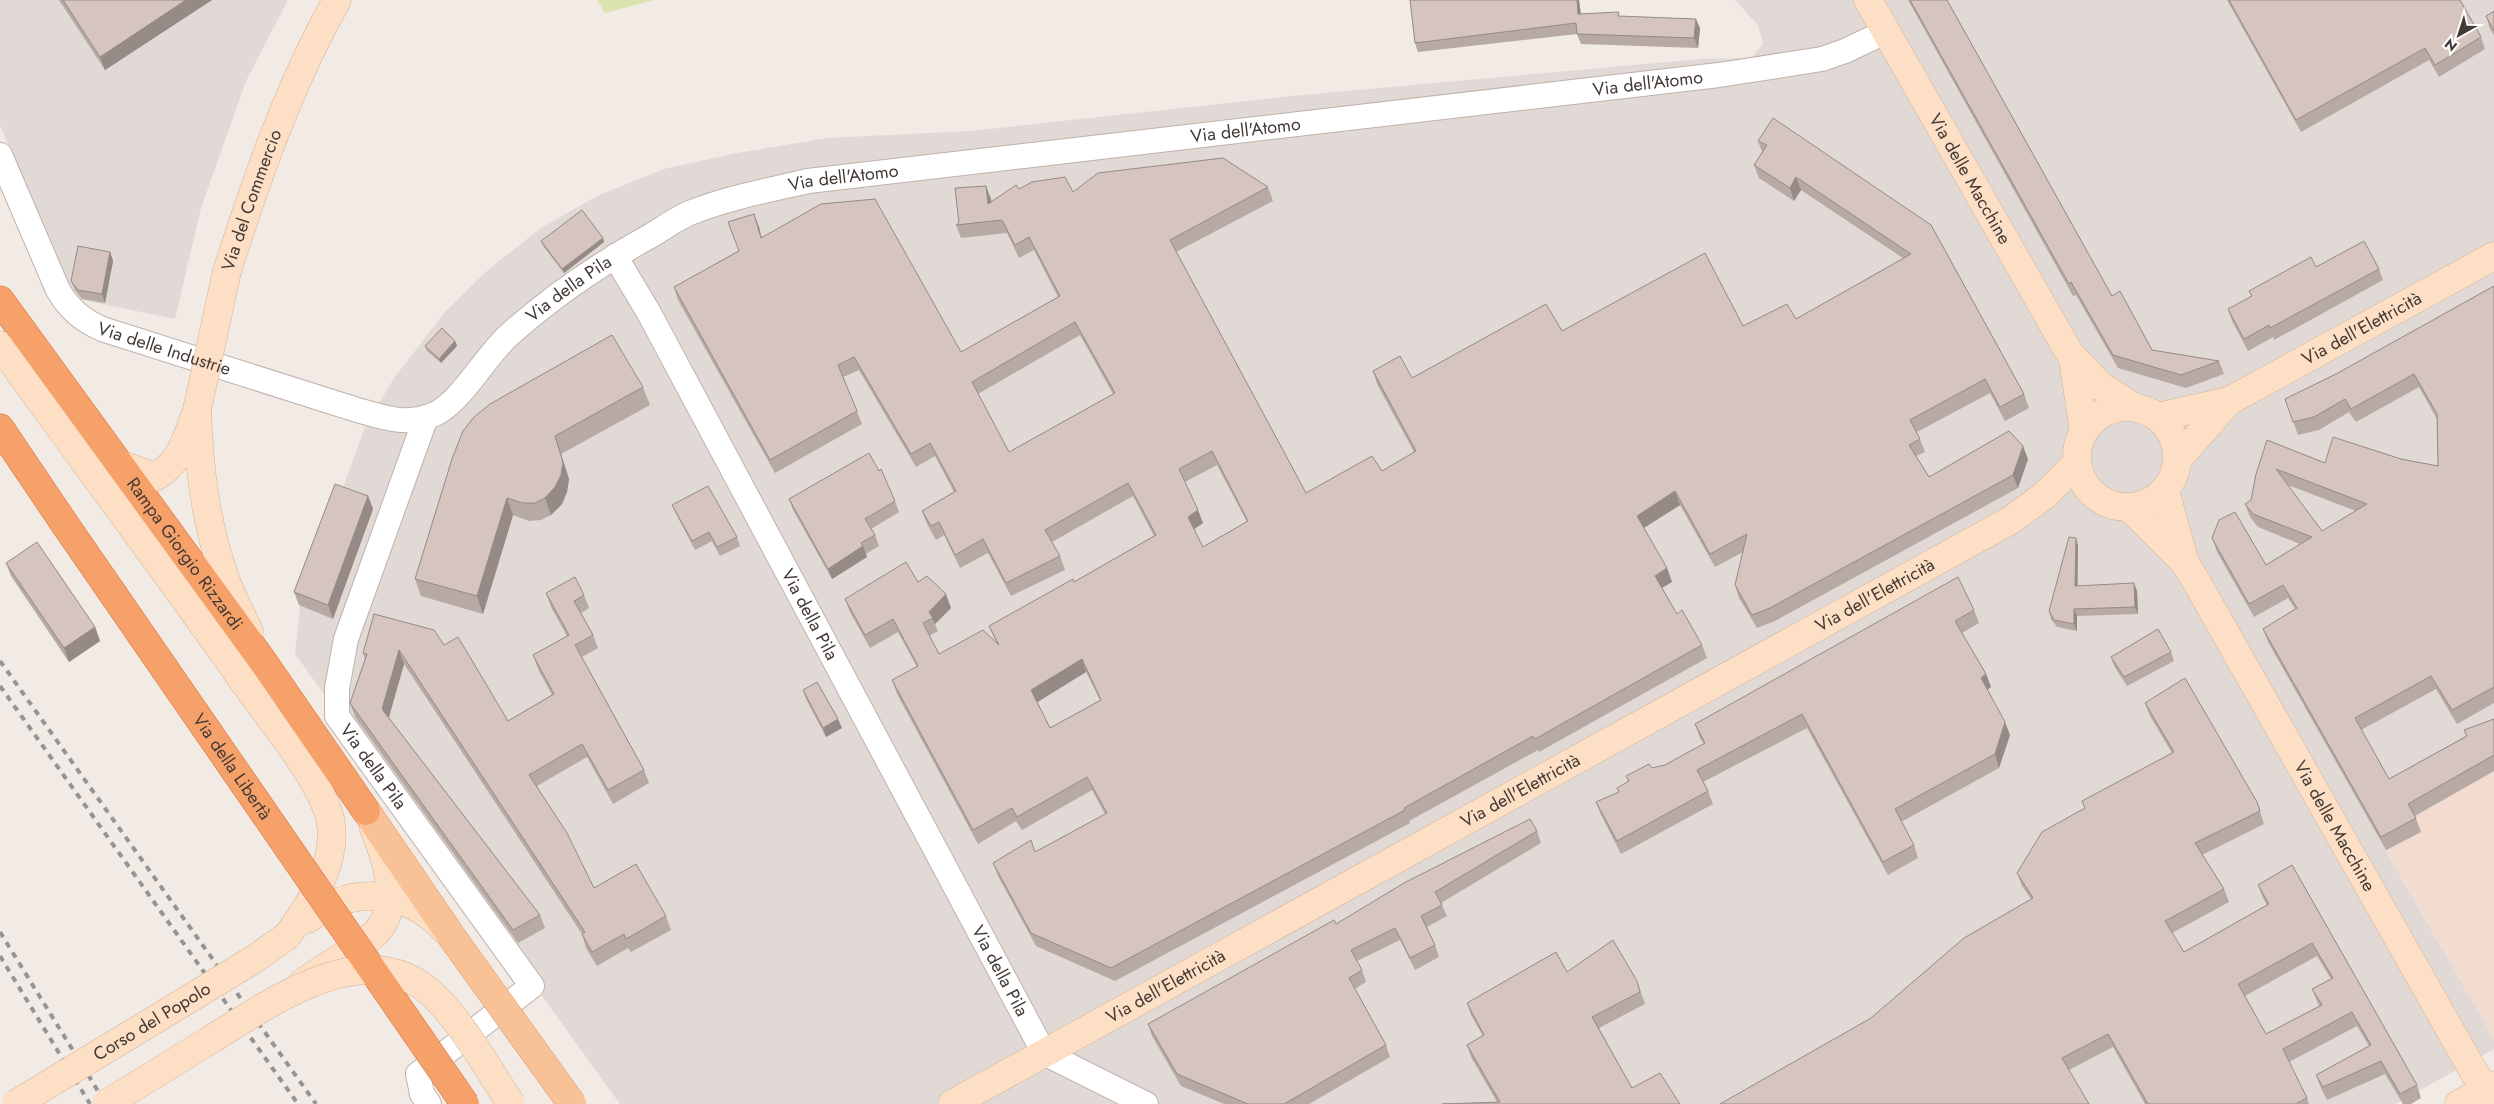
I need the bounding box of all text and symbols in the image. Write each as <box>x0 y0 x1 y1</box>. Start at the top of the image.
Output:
north arrow <box>2434 10 2484 60</box>
text: N <box>2440 34 2461 56</box>
street label: Via dell'Atomo <box>1591 64 1705 103</box>
street label: Via delle Macchine <box>1922 109 2018 249</box>
street label: Via dell'Atomo <box>1189 111 1302 149</box>
street label: Via del Commercio <box>215 125 288 274</box>
street label: Via dell'Atomo <box>786 158 900 198</box>
street label: Via della Pila <box>520 249 617 328</box>
street label: Via dell'Elettricità <box>2297 285 2426 372</box>
street label: Via delle Industrie <box>94 315 234 382</box>
street label: Rampa Giorgio Rizzardi <box>120 472 249 636</box>
street label: Via dell'Elettricità <box>1811 552 1939 638</box>
street label: Via della Pila <box>775 564 845 665</box>
street label: Via della Libertà <box>186 708 278 825</box>
street label: Via della Pila <box>334 718 413 815</box>
street label: Via dell'Elettricità <box>1456 747 1585 834</box>
street label: Via delle Macchine <box>2287 756 2382 896</box>
street label: Via della Pila <box>965 921 1035 1021</box>
street label: Via dell'Elettricità <box>1101 943 1230 1030</box>
street label: Corso del Popolo <box>88 976 216 1067</box>

